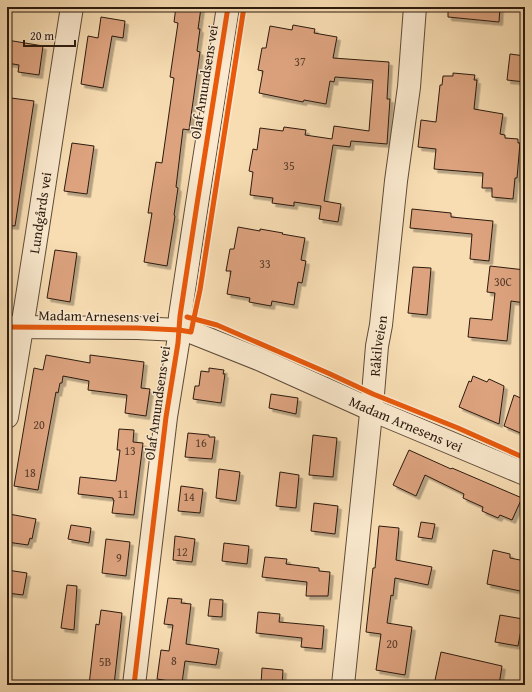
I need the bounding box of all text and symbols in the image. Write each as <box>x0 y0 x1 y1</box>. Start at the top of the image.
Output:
scale bar <box>24 22 75 48</box>
street label: Olaf Amundsens vei <box>185 23 223 140</box>
text: 20 m <box>30 27 54 44</box>
house number: 37 <box>294 53 306 70</box>
house number: 35 <box>283 157 295 174</box>
street label: Lundgårds vei <box>24 170 56 255</box>
house number: 33 <box>259 255 271 272</box>
house number: 30C <box>494 273 513 290</box>
street label: Madam Arnesens vei <box>38 305 160 327</box>
street label: Råkilveien <box>365 314 392 377</box>
street label: Olaf Amundsens vei <box>139 344 175 461</box>
street label: Madam Arnesens vei <box>346 391 466 457</box>
house number: 20 <box>33 416 45 433</box>
house number: 16 <box>195 434 207 451</box>
house number: 13 <box>124 442 136 459</box>
house number: 18 <box>24 464 36 481</box>
house number: 11 <box>117 485 129 502</box>
house number: 14 <box>183 488 195 505</box>
house number: 12 <box>176 543 188 560</box>
house number: 9 <box>116 549 122 566</box>
house number: 20 <box>386 635 398 652</box>
house number: 8 <box>171 652 177 669</box>
house number: 5B <box>99 653 111 670</box>

